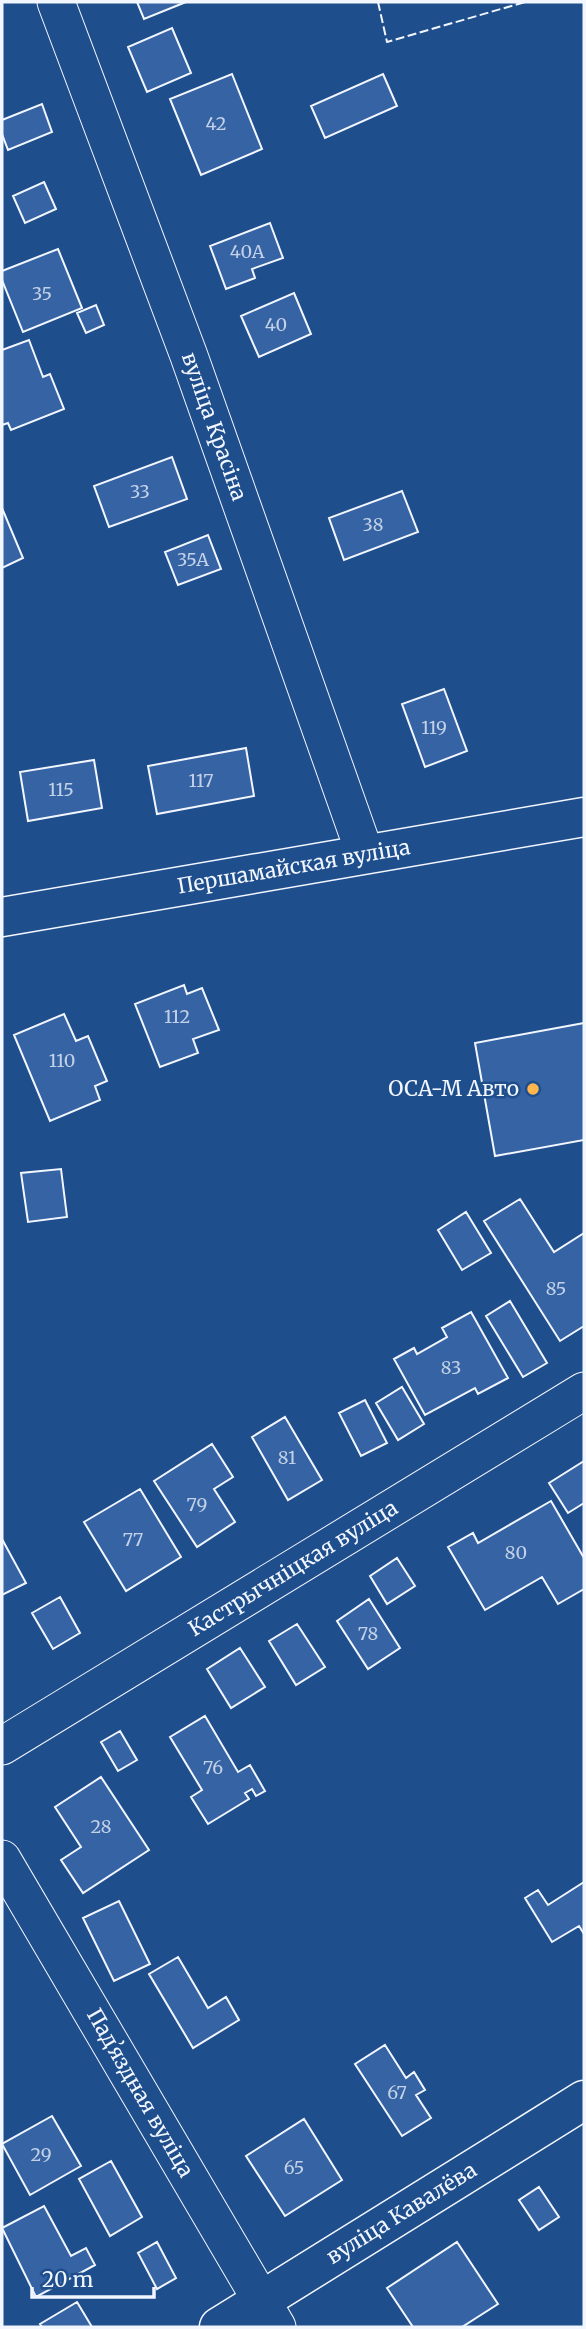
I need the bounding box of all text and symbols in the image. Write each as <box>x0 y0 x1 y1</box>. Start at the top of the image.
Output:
house number: 42 <box>206 112 226 135</box>
house number: 40А <box>230 240 265 263</box>
house number: 35 <box>32 282 52 305</box>
house number: 40 <box>265 313 287 336</box>
street label: вуліца Красіна <box>176 349 253 504</box>
house number: 33 <box>130 480 150 503</box>
house number: 38 <box>363 513 383 536</box>
house number: 35А <box>177 548 209 571</box>
house number: 119 <box>421 716 447 739</box>
house number: 117 <box>189 769 213 792</box>
house number: 115 <box>48 778 74 801</box>
street label: Першамайская вуліца <box>175 833 412 900</box>
house number: 112 <box>164 1005 190 1028</box>
house number: 110 <box>49 1049 75 1072</box>
place label: ОСА-М Авто <box>388 1075 519 1102</box>
marker: ОСА-М Авто <box>525 1081 541 1097</box>
house number: 85 <box>546 1277 566 1300</box>
house number: 83 <box>441 1356 461 1379</box>
house number: 81 <box>278 1446 296 1469</box>
house number: 79 <box>187 1493 207 1516</box>
street label: Кастрычніцкая вуліца <box>183 1494 402 1642</box>
house number: 77 <box>123 1528 143 1551</box>
house number: 80 <box>505 1541 527 1564</box>
house number: 78 <box>358 1622 378 1645</box>
house number: 76 <box>203 1756 223 1779</box>
house number: 28 <box>90 1815 112 1838</box>
street label: Падʼяздная вуліца <box>81 2003 200 2182</box>
house number: 67 <box>387 2081 407 2104</box>
house number: 29 <box>30 2143 52 2166</box>
house number: 65 <box>284 2156 304 2179</box>
street label: вуліца Кавалёва <box>321 2156 481 2270</box>
scale bar <box>32 2256 154 2300</box>
text: 20 m <box>42 2266 94 2293</box>

